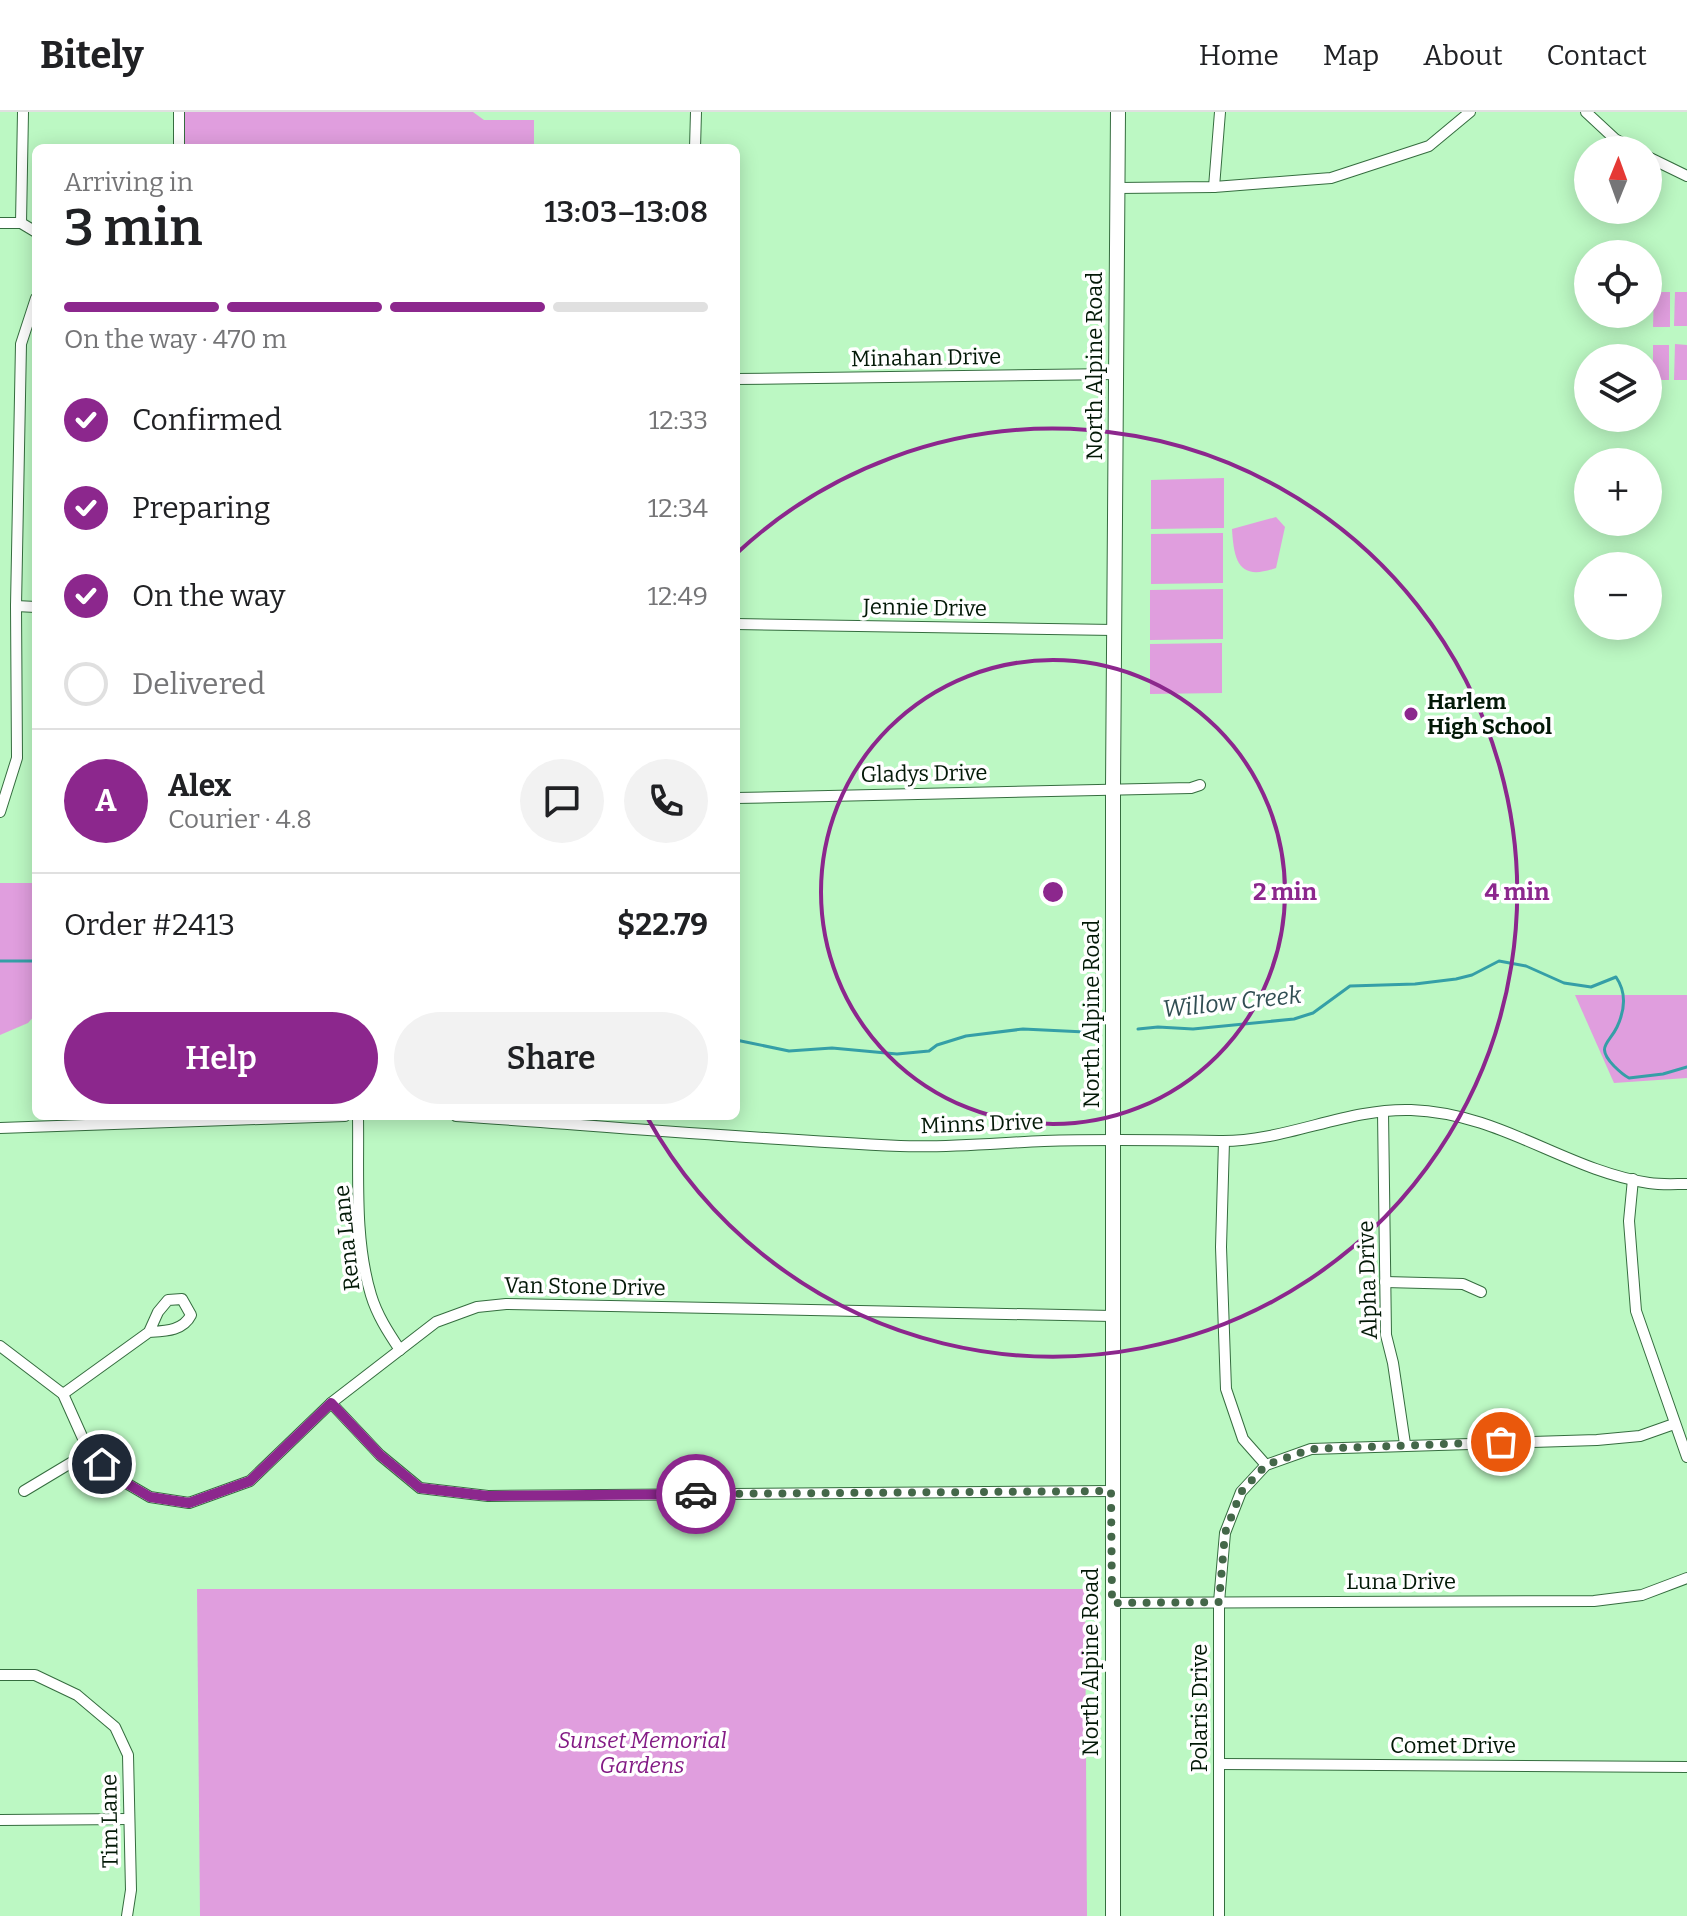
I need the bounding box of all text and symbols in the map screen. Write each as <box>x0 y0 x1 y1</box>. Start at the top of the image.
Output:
text: Bitely <box>40 32 144 78</box>
text: Home <box>1199 39 1279 72</box>
text: Map <box>1323 39 1379 72</box>
text: About <box>1423 39 1503 72</box>
text: Contact <box>1547 39 1647 72</box>
north arrow <box>1574 136 1662 224</box>
map controls <box>1574 136 1662 640</box>
text: Arriving in <box>64 167 193 198</box>
text: 13:03–13:08 <box>544 194 708 230</box>
text: 3 min <box>64 196 203 259</box>
button: locate <box>1574 240 1662 328</box>
street label: North Alpine Road <box>1081 272 1108 460</box>
text: On the way · 470 m <box>64 324 287 355</box>
street label: Minahan Drive <box>851 343 1001 372</box>
button: layers <box>1574 344 1662 432</box>
icon: check <box>64 398 108 442</box>
text: Confirmed <box>132 402 282 438</box>
text: 12:33 <box>649 405 708 436</box>
button: + <box>1574 448 1662 536</box>
icon: check <box>64 486 108 530</box>
text: Preparing <box>132 490 270 526</box>
text: 12:34 <box>648 493 708 524</box>
button: − <box>1574 552 1662 640</box>
icon: check <box>64 574 108 618</box>
text: On the way <box>132 578 285 614</box>
text: 12:49 <box>647 581 708 612</box>
street label: Jennie Drive <box>862 593 987 622</box>
text: Delivered <box>132 666 265 702</box>
place label: Harlem High School <box>1427 688 1552 740</box>
marker: Harlem High School <box>1402 705 1420 723</box>
button: chat <box>520 759 604 843</box>
button: phone <box>624 759 708 843</box>
street label: Gladys Drive <box>860 759 988 788</box>
text: Alex <box>168 768 231 804</box>
text: A <box>95 783 117 819</box>
text: Courier · 4.8 <box>168 804 312 835</box>
centre of rings <box>1039 878 1067 906</box>
text: 2 min <box>1253 878 1317 906</box>
text: 4 min <box>1485 878 1550 906</box>
text: Order #2413 <box>64 907 235 943</box>
text: $22.79 <box>617 907 708 943</box>
street label: North Alpine Road <box>1078 920 1105 1108</box>
water label: Willow Creek <box>1161 981 1304 1023</box>
button: Help <box>64 1012 378 1104</box>
button: Share <box>394 1012 708 1104</box>
street label: Minns Drive <box>920 1108 1044 1139</box>
street label: Rena Lane <box>328 1184 365 1292</box>
street label: Alpha Drive <box>1352 1220 1383 1340</box>
street label: Van Stone Drive <box>504 1272 666 1301</box>
pin <box>1467 1408 1535 1476</box>
icon: bag <box>1479 1420 1523 1464</box>
pin <box>68 1430 136 1498</box>
icon: home <box>80 1442 124 1486</box>
courier <box>656 1454 736 1534</box>
icon: car <box>674 1472 718 1516</box>
street label: North Alpine Road <box>1077 1568 1104 1756</box>
street label: Luna Drive <box>1346 1568 1456 1595</box>
street label: Polaris Drive <box>1186 1644 1213 1772</box>
park label: Sunset Memorial Gardens <box>558 1727 726 1779</box>
street label: Comet Drive <box>1390 1732 1516 1759</box>
street label: Tim Lane <box>95 1774 124 1868</box>

